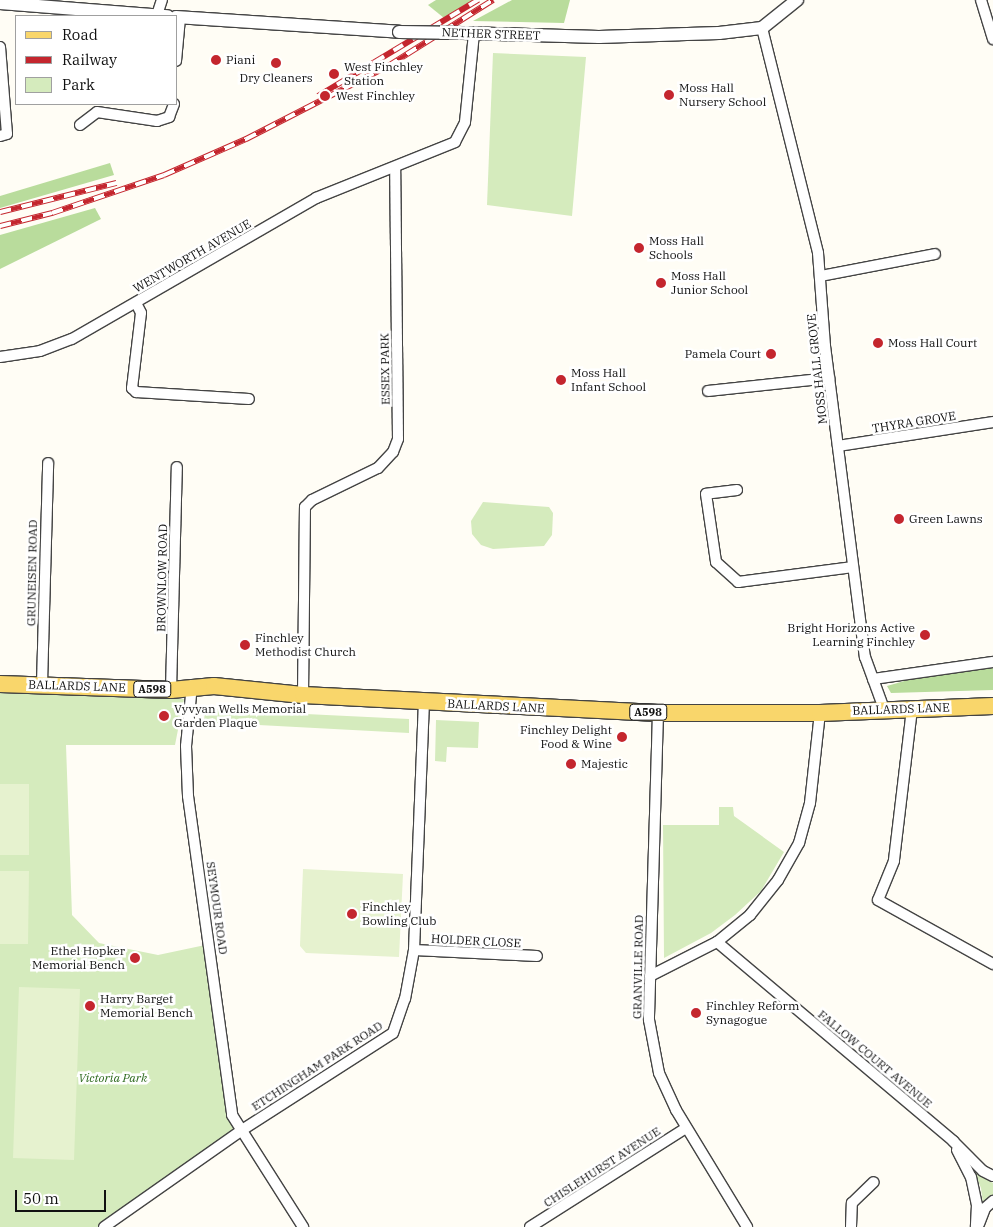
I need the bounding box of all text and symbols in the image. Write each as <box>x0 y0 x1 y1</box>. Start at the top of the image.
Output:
legend <box>15 15 178 105</box>
text: Road <box>62 25 98 44</box>
street label: NETHER STREET <box>441 25 541 43</box>
text: Railway <box>62 50 117 69</box>
place label: Piani <box>226 53 255 67</box>
marker: Piani <box>210 54 222 66</box>
marker: Dry Cleaners <box>270 57 282 69</box>
place label: West Finchley Station <box>344 60 423 88</box>
marker: West Finchley Station <box>328 68 340 80</box>
place label: Dry Cleaners <box>239 71 313 85</box>
text: Park <box>62 75 95 94</box>
place label: Moss Hall Nursery School <box>679 81 766 109</box>
marker: West Finchley <box>318 89 332 103</box>
place label: West Finchley <box>336 89 415 103</box>
marker: Moss Hall Nursery School <box>663 89 675 101</box>
street label: WENTWORTH AVENUE <box>131 216 253 296</box>
place label: Moss Hall Schools <box>649 234 704 262</box>
marker: Moss Hall Schools <box>633 242 645 254</box>
place label: Moss Hall Junior School <box>671 269 748 297</box>
marker: Moss Hall Junior School <box>655 277 667 289</box>
street label: MOSS HALL GROVE <box>804 313 830 425</box>
street label: ESSEX PARK <box>377 333 393 405</box>
place label: Moss Hall Court <box>888 336 977 350</box>
marker: Moss Hall Court <box>872 337 884 349</box>
place label: Pamela Court <box>685 347 761 361</box>
marker: Pamela Court <box>765 348 777 360</box>
place label: Moss Hall Infant School <box>571 366 646 394</box>
marker: Moss Hall Infant School <box>555 374 567 386</box>
street label: THYRA GROVE <box>871 408 957 436</box>
place label: Green Lawns <box>909 512 983 526</box>
marker: Green Lawns <box>893 513 905 525</box>
street label: GRUNEISEN ROAD <box>24 520 40 626</box>
street label: BROWNLOW ROAD <box>154 524 170 632</box>
place label: Bright Horizons Active Learning Finchley <box>787 621 915 649</box>
marker: Bright Horizons Active Learning Finchley <box>919 629 931 641</box>
place label: Finchley Methodist Church <box>255 631 356 659</box>
marker: Finchley Methodist Church <box>239 639 251 651</box>
street label: BALLARDS LANE <box>28 677 126 695</box>
road number: A598 <box>133 681 171 698</box>
street label: BALLARDS LANE <box>447 696 545 716</box>
street label: BALLARDS LANE <box>852 700 950 718</box>
place label: Vyvyan Wells Memorial Garden Plaque <box>174 702 306 730</box>
road number: A598 <box>629 704 667 720</box>
marker: Vyvyan Wells Memorial Garden Plaque <box>158 710 170 722</box>
place label: Finchley Delight Food & Wine <box>520 723 612 751</box>
marker: Finchley Delight Food & Wine <box>616 731 628 743</box>
place label: Majestic <box>581 757 628 771</box>
marker: Majestic <box>565 758 577 770</box>
street label: SEYMOUR ROAD <box>203 861 231 955</box>
place label: Finchley Bowling Club <box>362 900 436 928</box>
marker: Finchley Bowling Club <box>346 908 358 920</box>
street label: GRANVILLE ROAD <box>630 915 646 1019</box>
street label: HOLDER CLOSE <box>431 931 521 951</box>
place label: Ethel Hopker Memorial Bench <box>32 944 125 972</box>
marker: Ethel Hopker Memorial Bench <box>129 952 141 964</box>
place label: Harry Barget Memorial Bench <box>100 992 193 1020</box>
place label: Finchley Reform Synagogue <box>706 999 799 1027</box>
marker: Harry Barget Memorial Bench <box>84 1000 96 1012</box>
marker: Finchley Reform Synagogue <box>690 1007 702 1019</box>
street label: FALLOW COURT AVENUE <box>815 1007 935 1111</box>
street label: ETCHINGHAM PARK ROAD <box>249 1018 385 1114</box>
park label: Victoria Park <box>79 1071 147 1085</box>
street label: CHISLEHURST AVENUE <box>541 1124 663 1210</box>
scale bar <box>18 1180 109 1212</box>
text: 50 m <box>23 1189 59 1208</box>

